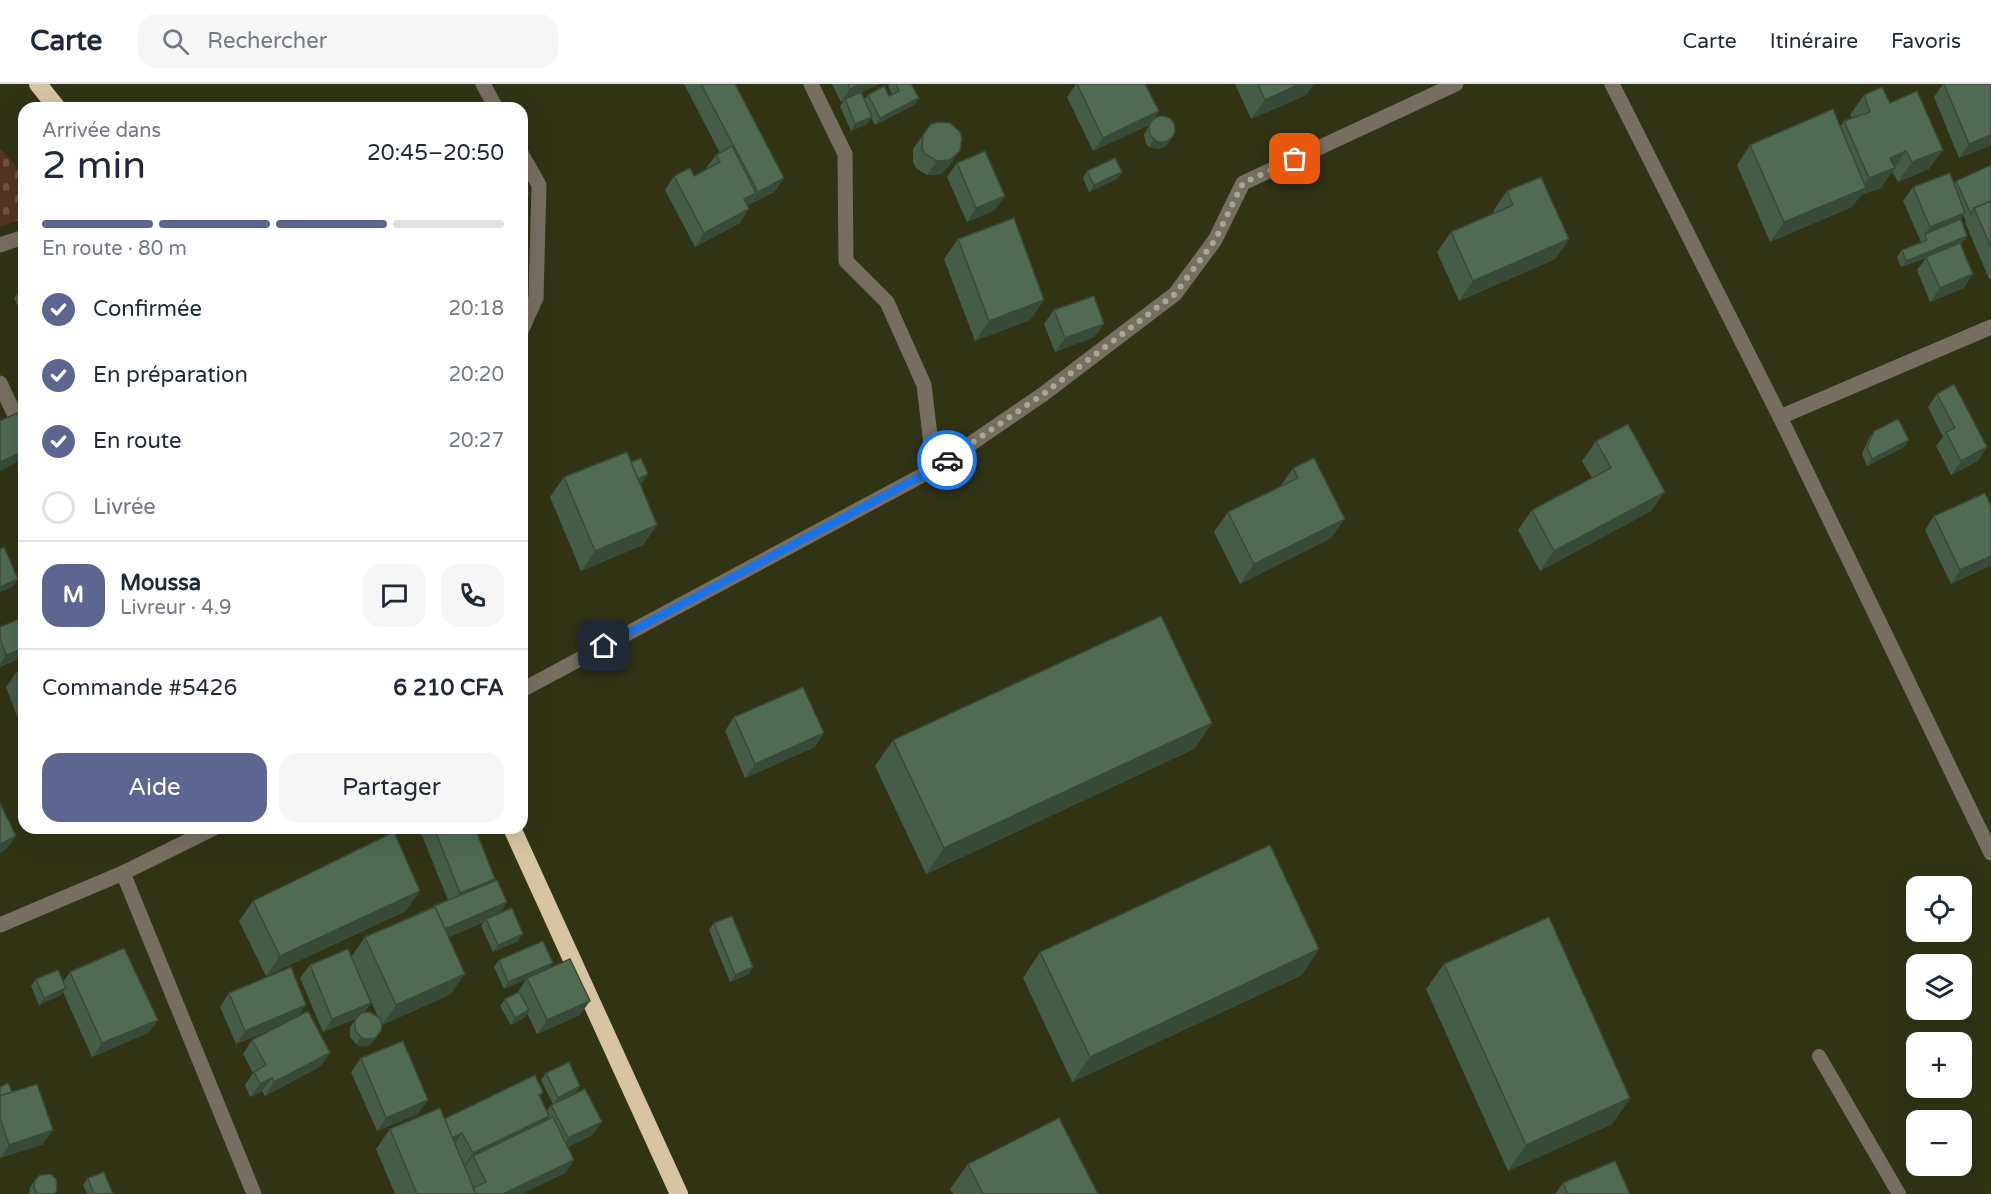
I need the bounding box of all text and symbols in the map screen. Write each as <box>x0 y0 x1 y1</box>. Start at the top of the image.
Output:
search box <box>138 14 558 68</box>
text: Carte <box>30 24 102 58</box>
icon: search <box>159 25 192 58</box>
text: Rechercher <box>207 28 327 54</box>
text: Carte <box>1683 29 1737 54</box>
text: Itinéraire <box>1770 29 1858 54</box>
text: Favoris <box>1891 29 1961 54</box>
text: Arrivée dans <box>42 119 161 143</box>
pin <box>1269 133 1320 184</box>
text: 20:45–20:50 <box>367 140 504 166</box>
text: 2 min <box>42 142 146 189</box>
icon: bag <box>1278 142 1311 175</box>
text: En route · 80 m <box>42 237 187 261</box>
icon: check <box>42 293 75 326</box>
text: Confirmée <box>93 296 202 322</box>
text: 20:18 <box>449 297 504 321</box>
icon: check <box>42 359 75 392</box>
text: En préparation <box>93 362 248 388</box>
text: 20:20 <box>449 363 504 387</box>
icon: check <box>42 425 75 458</box>
text: En route <box>93 428 182 454</box>
text: 20:27 <box>449 429 504 453</box>
courier <box>917 430 977 490</box>
icon: car <box>931 444 964 477</box>
text: Livrée <box>93 494 156 520</box>
button: chat <box>363 564 426 627</box>
button: phone <box>441 564 504 627</box>
text: Moussa <box>120 570 201 596</box>
text: M <box>63 582 84 608</box>
text: Livreur · 4.9 <box>120 596 232 620</box>
pin <box>578 620 629 671</box>
icon: home <box>587 629 620 662</box>
text: Commande #5426 <box>42 675 237 701</box>
text: 6 210 CFA <box>393 675 504 701</box>
button: Aide <box>42 753 267 822</box>
button: Partager <box>279 753 504 822</box>
map controls <box>1906 876 1972 1176</box>
button: locate <box>1906 876 1972 942</box>
button: layers <box>1906 954 1972 1020</box>
button: + <box>1906 1032 1972 1098</box>
button: − <box>1906 1110 1972 1176</box>

